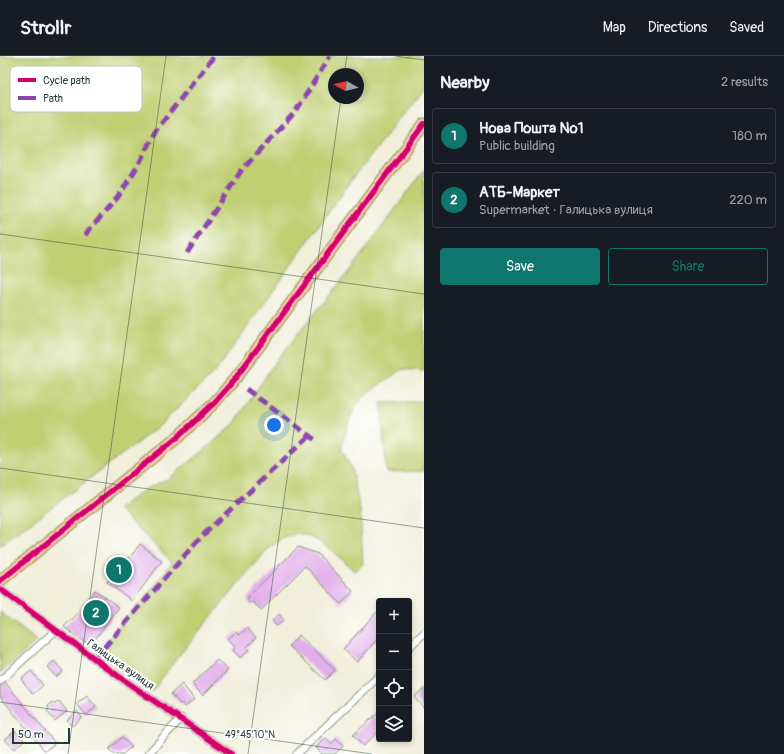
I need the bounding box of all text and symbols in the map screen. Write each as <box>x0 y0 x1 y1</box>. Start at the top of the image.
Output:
text: Strollr <box>20 16 71 40</box>
text: Map <box>603 19 626 36</box>
text: Directions <box>648 19 707 36</box>
text: Saved <box>729 19 764 36</box>
legend <box>10 66 142 112</box>
north arrow <box>328 68 364 104</box>
text: Nearby <box>440 72 489 93</box>
text: Cycle path <box>43 74 90 87</box>
text: 2 results <box>721 74 768 90</box>
text: Path <box>43 92 63 105</box>
text: Нова Пошта №1 <box>479 119 584 138</box>
text: 1 <box>451 128 457 144</box>
text: 180 m <box>732 128 767 144</box>
text: Public building <box>479 138 555 154</box>
text: АТБ-Маркет <box>479 183 560 202</box>
text: 2 <box>450 192 458 208</box>
text: 220 m <box>729 192 767 208</box>
text: Supermarket · Галицька вулиця <box>479 202 653 218</box>
button: Save <box>440 248 600 285</box>
button: Share <box>608 248 768 285</box>
your location <box>264 415 284 435</box>
pin: 1 <box>106 555 132 585</box>
pin: 2 <box>83 598 109 628</box>
map controls <box>376 598 412 742</box>
button: + <box>376 598 412 634</box>
button: − <box>376 634 412 670</box>
street label: Галицька вулиця <box>85 636 157 692</box>
button: locate <box>376 670 412 706</box>
button: layers <box>376 706 412 742</box>
scale bar <box>12 726 70 745</box>
text: 50 m <box>18 728 44 741</box>
text: 49°45'10"N <box>225 729 275 741</box>

